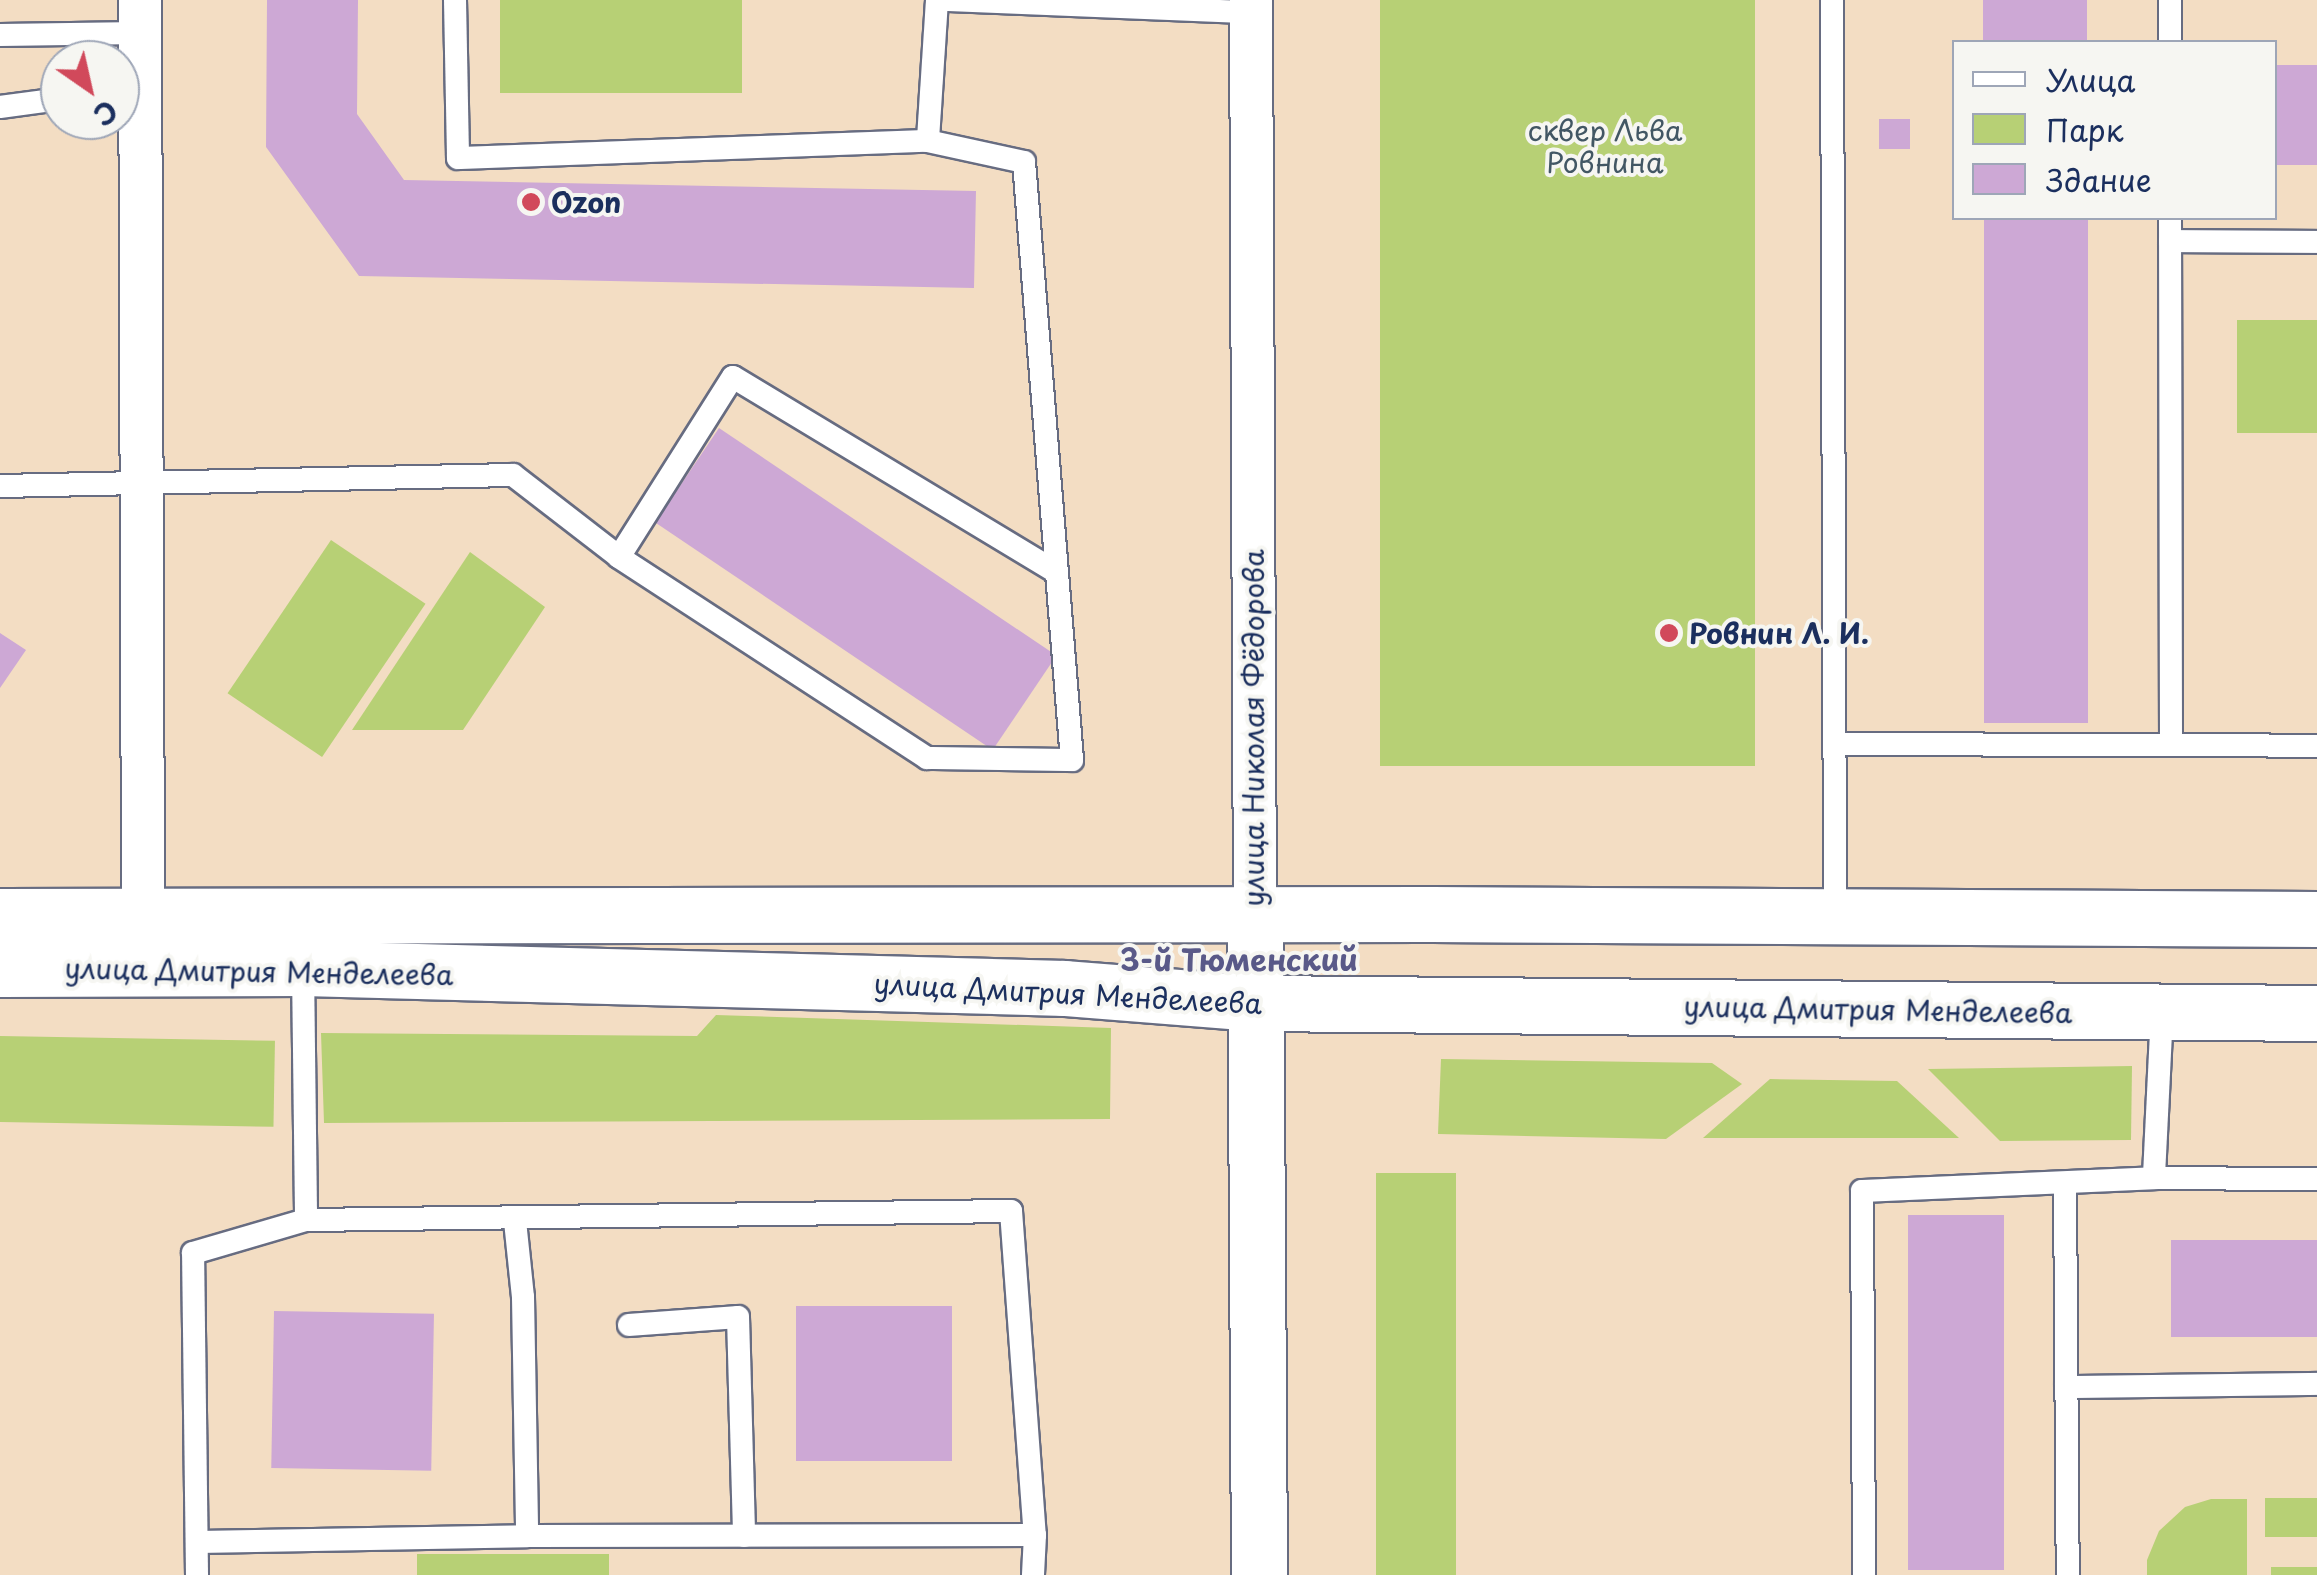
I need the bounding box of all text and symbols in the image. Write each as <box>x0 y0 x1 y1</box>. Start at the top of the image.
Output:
north arrow <box>40 40 140 140</box>
legend <box>1952 40 2277 220</box>
text: Улица <box>2046 57 2135 102</box>
text: С <box>85 90 127 137</box>
text: Парк <box>2046 107 2123 152</box>
park label: сквер Льва Ровнина <box>1527 113 1683 179</box>
text: Здание <box>2046 157 2152 202</box>
place label: Ozon <box>551 185 621 219</box>
marker: Ozon <box>520 191 542 213</box>
street label: улица Николая Фёдорова <box>1236 549 1270 907</box>
place label: Ровнин Л. И. <box>1689 616 1869 650</box>
marker: Ровнин Л. И. <box>1658 622 1680 644</box>
district label: 3-й Тюменский <box>1120 941 1358 977</box>
street label: улица Дмитрия Менделеева <box>62 951 456 991</box>
street label: улица Дмитрия Менделеева <box>871 966 1265 1020</box>
street label: улица Дмитрия Менделеева <box>1681 989 2075 1029</box>

